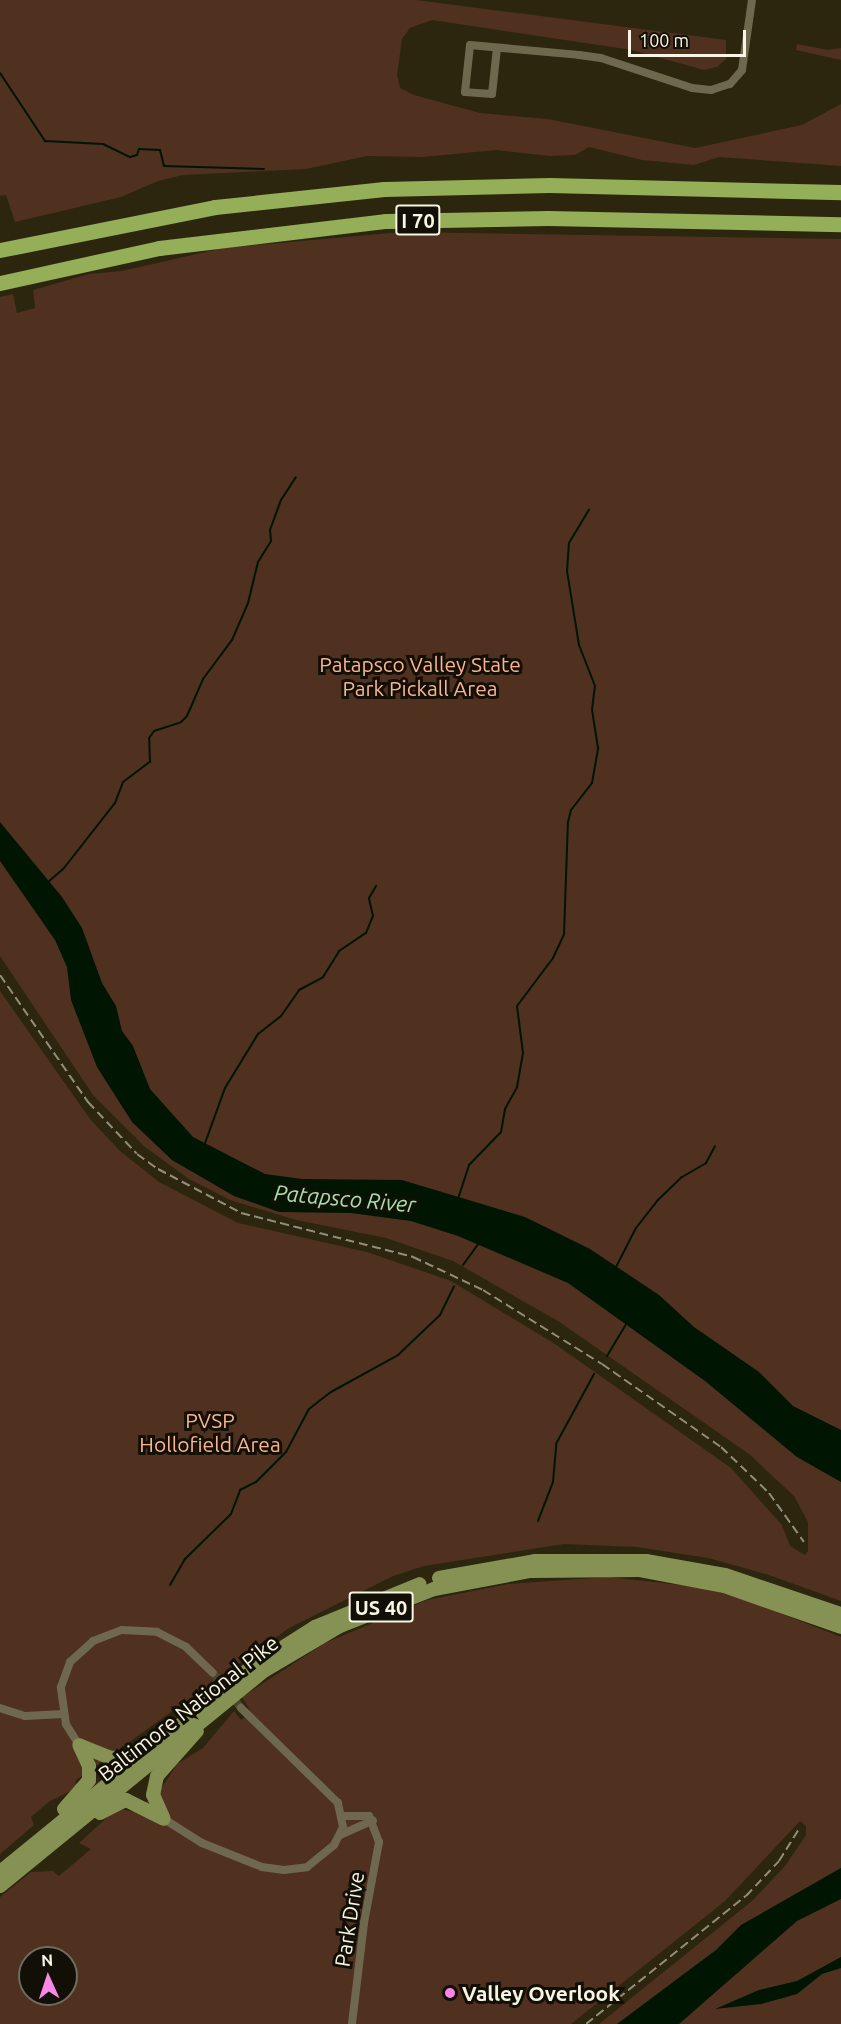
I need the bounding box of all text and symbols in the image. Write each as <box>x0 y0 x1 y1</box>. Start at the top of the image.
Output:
scale bar <box>631 18 750 56</box>
text: 100 m <box>639 30 689 50</box>
road number: I 70 <box>394 203 442 237</box>
park label: Patapsco Valley State Park Pickall Area <box>319 651 521 701</box>
water label: Patapsco River <box>273 1179 417 1217</box>
park label: PVSP Hollofield Area <box>139 1407 281 1457</box>
road number: US 40 <box>348 1590 414 1624</box>
street label: Baltimore National Pike <box>93 1630 283 1786</box>
street label: Park Drive <box>329 1870 369 1968</box>
north arrow <box>18 1946 78 2006</box>
text: N <box>41 1951 54 1969</box>
place label: Valley Overlook <box>462 1980 620 2006</box>
marker: Valley Overlook <box>443 1986 457 2000</box>

